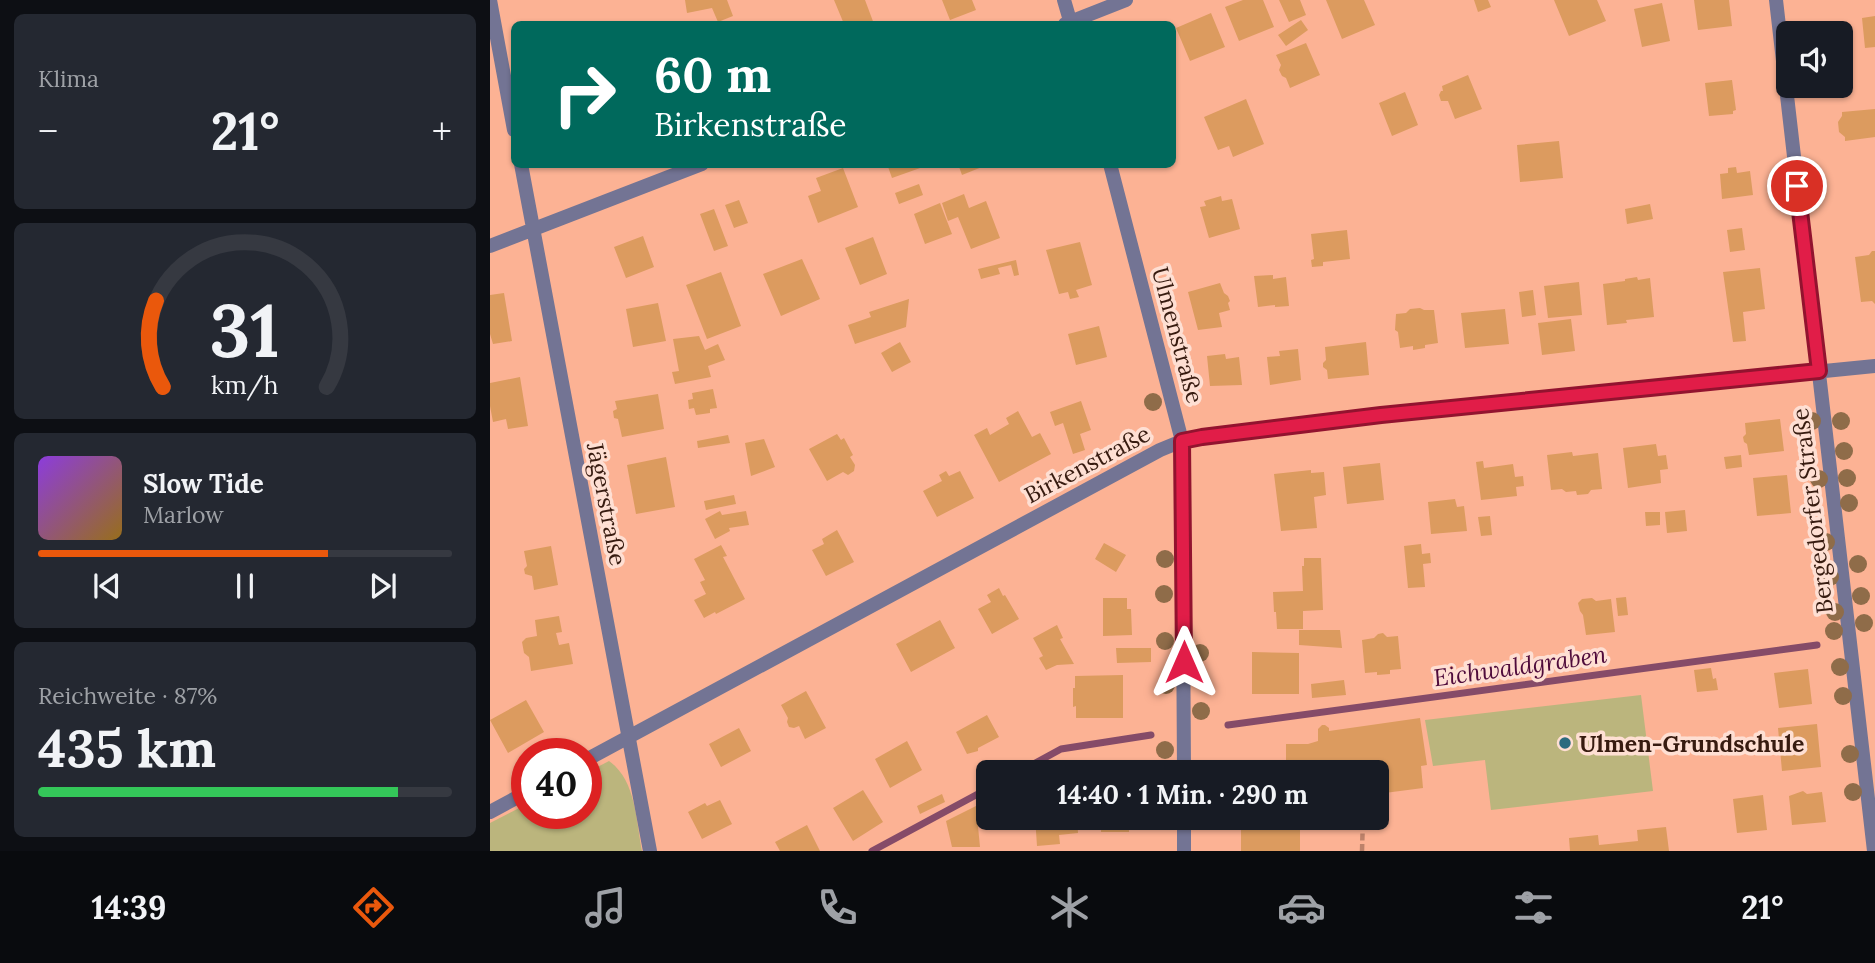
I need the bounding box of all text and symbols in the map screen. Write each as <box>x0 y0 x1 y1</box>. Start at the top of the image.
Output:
map controls <box>1776 21 1853 98</box>
button: sound <box>1776 21 1853 98</box>
text: 60 m <box>654 43 771 105</box>
icon: right <box>539 49 630 140</box>
text: Klima <box>38 64 99 93</box>
text: 21° <box>211 98 279 164</box>
text: Birkenstraße <box>654 104 847 145</box>
text: − <box>38 107 58 155</box>
text: + <box>432 107 452 155</box>
pin <box>1767 156 1827 216</box>
icon: arrive <box>1778 167 1816 205</box>
street label: Ulmenstraße <box>1146 264 1210 406</box>
text: 31 <box>210 284 280 377</box>
text: km/h <box>211 369 279 401</box>
street label: Bergedorfer Straße <box>1785 407 1839 615</box>
street label: Birkenstraße <box>1019 419 1155 509</box>
street label: Jägerstraße <box>581 439 633 568</box>
text: Slow Tide <box>143 467 264 500</box>
text: Marlow <box>143 500 224 529</box>
icon: previous <box>88 567 126 605</box>
icon: pause <box>226 567 264 605</box>
icon: next <box>364 567 402 605</box>
position arrow <box>1147 625 1221 699</box>
water label: Eichwaldgraben <box>1431 638 1609 694</box>
text: Reichweite · 87% <box>38 681 217 710</box>
text: 435 km <box>38 715 216 781</box>
place label: Ulmen-Grundschule <box>1579 729 1804 758</box>
marker: Ulmen-Grundschule <box>1557 735 1573 751</box>
speed limit sign: 40 <box>511 738 602 829</box>
text: 14:40 · 1 Min. · 290 m <box>1057 778 1308 811</box>
icon: directions <box>349 883 398 932</box>
icon: music <box>581 883 630 932</box>
icon: phone <box>813 883 862 932</box>
icon: climate <box>1045 883 1094 932</box>
icon: car <box>1277 883 1326 932</box>
icon: filters <box>1509 883 1558 932</box>
text: 14:39 <box>91 887 166 928</box>
text: 21° <box>1741 887 1783 928</box>

